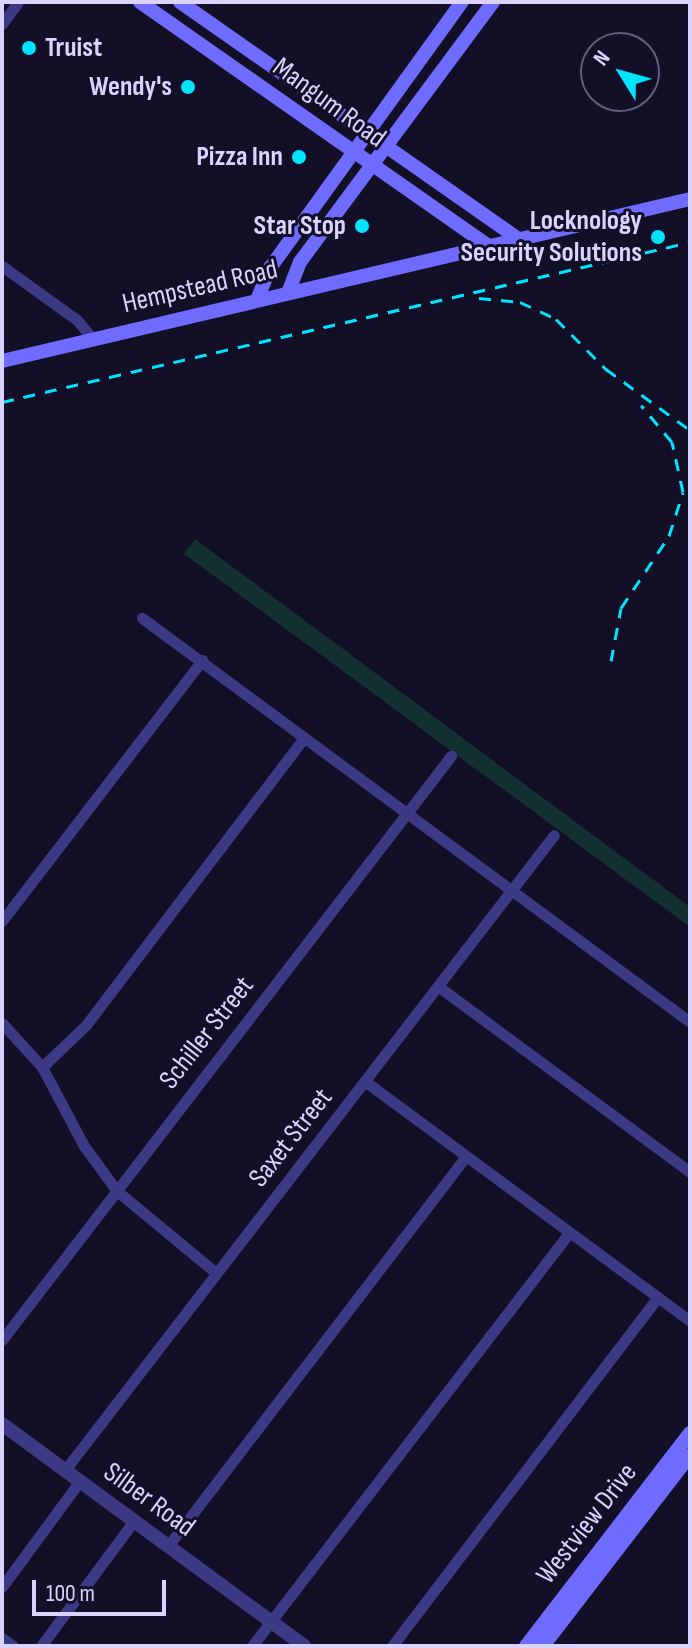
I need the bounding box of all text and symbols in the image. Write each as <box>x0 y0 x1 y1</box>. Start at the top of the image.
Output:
place label: Truist <box>45 31 102 65</box>
north arrow <box>580 32 660 112</box>
marker: Truist <box>20 39 38 57</box>
text: N <box>588 46 616 71</box>
street label: Mangum Road <box>266 51 392 155</box>
place label: Wendy's <box>89 70 172 104</box>
marker: Wendy's <box>179 78 197 96</box>
place label: Pizza Inn <box>196 140 283 174</box>
marker: Pizza Inn <box>290 148 308 166</box>
place label: Locknology Security Solutions <box>460 204 642 270</box>
place label: Star Stop <box>254 209 346 243</box>
marker: Star Stop <box>353 217 371 235</box>
marker: Locknology Security Solutions <box>649 228 667 246</box>
street label: Hempstead Road <box>119 253 281 321</box>
street label: Schiller Street <box>153 970 261 1096</box>
street label: Saxet Street <box>242 1082 340 1194</box>
street label: Silber Road <box>97 1456 201 1544</box>
street label: Westview Drive <box>529 1457 645 1591</box>
scale bar <box>36 1564 170 1614</box>
text: 100 m <box>46 1579 95 1608</box>

